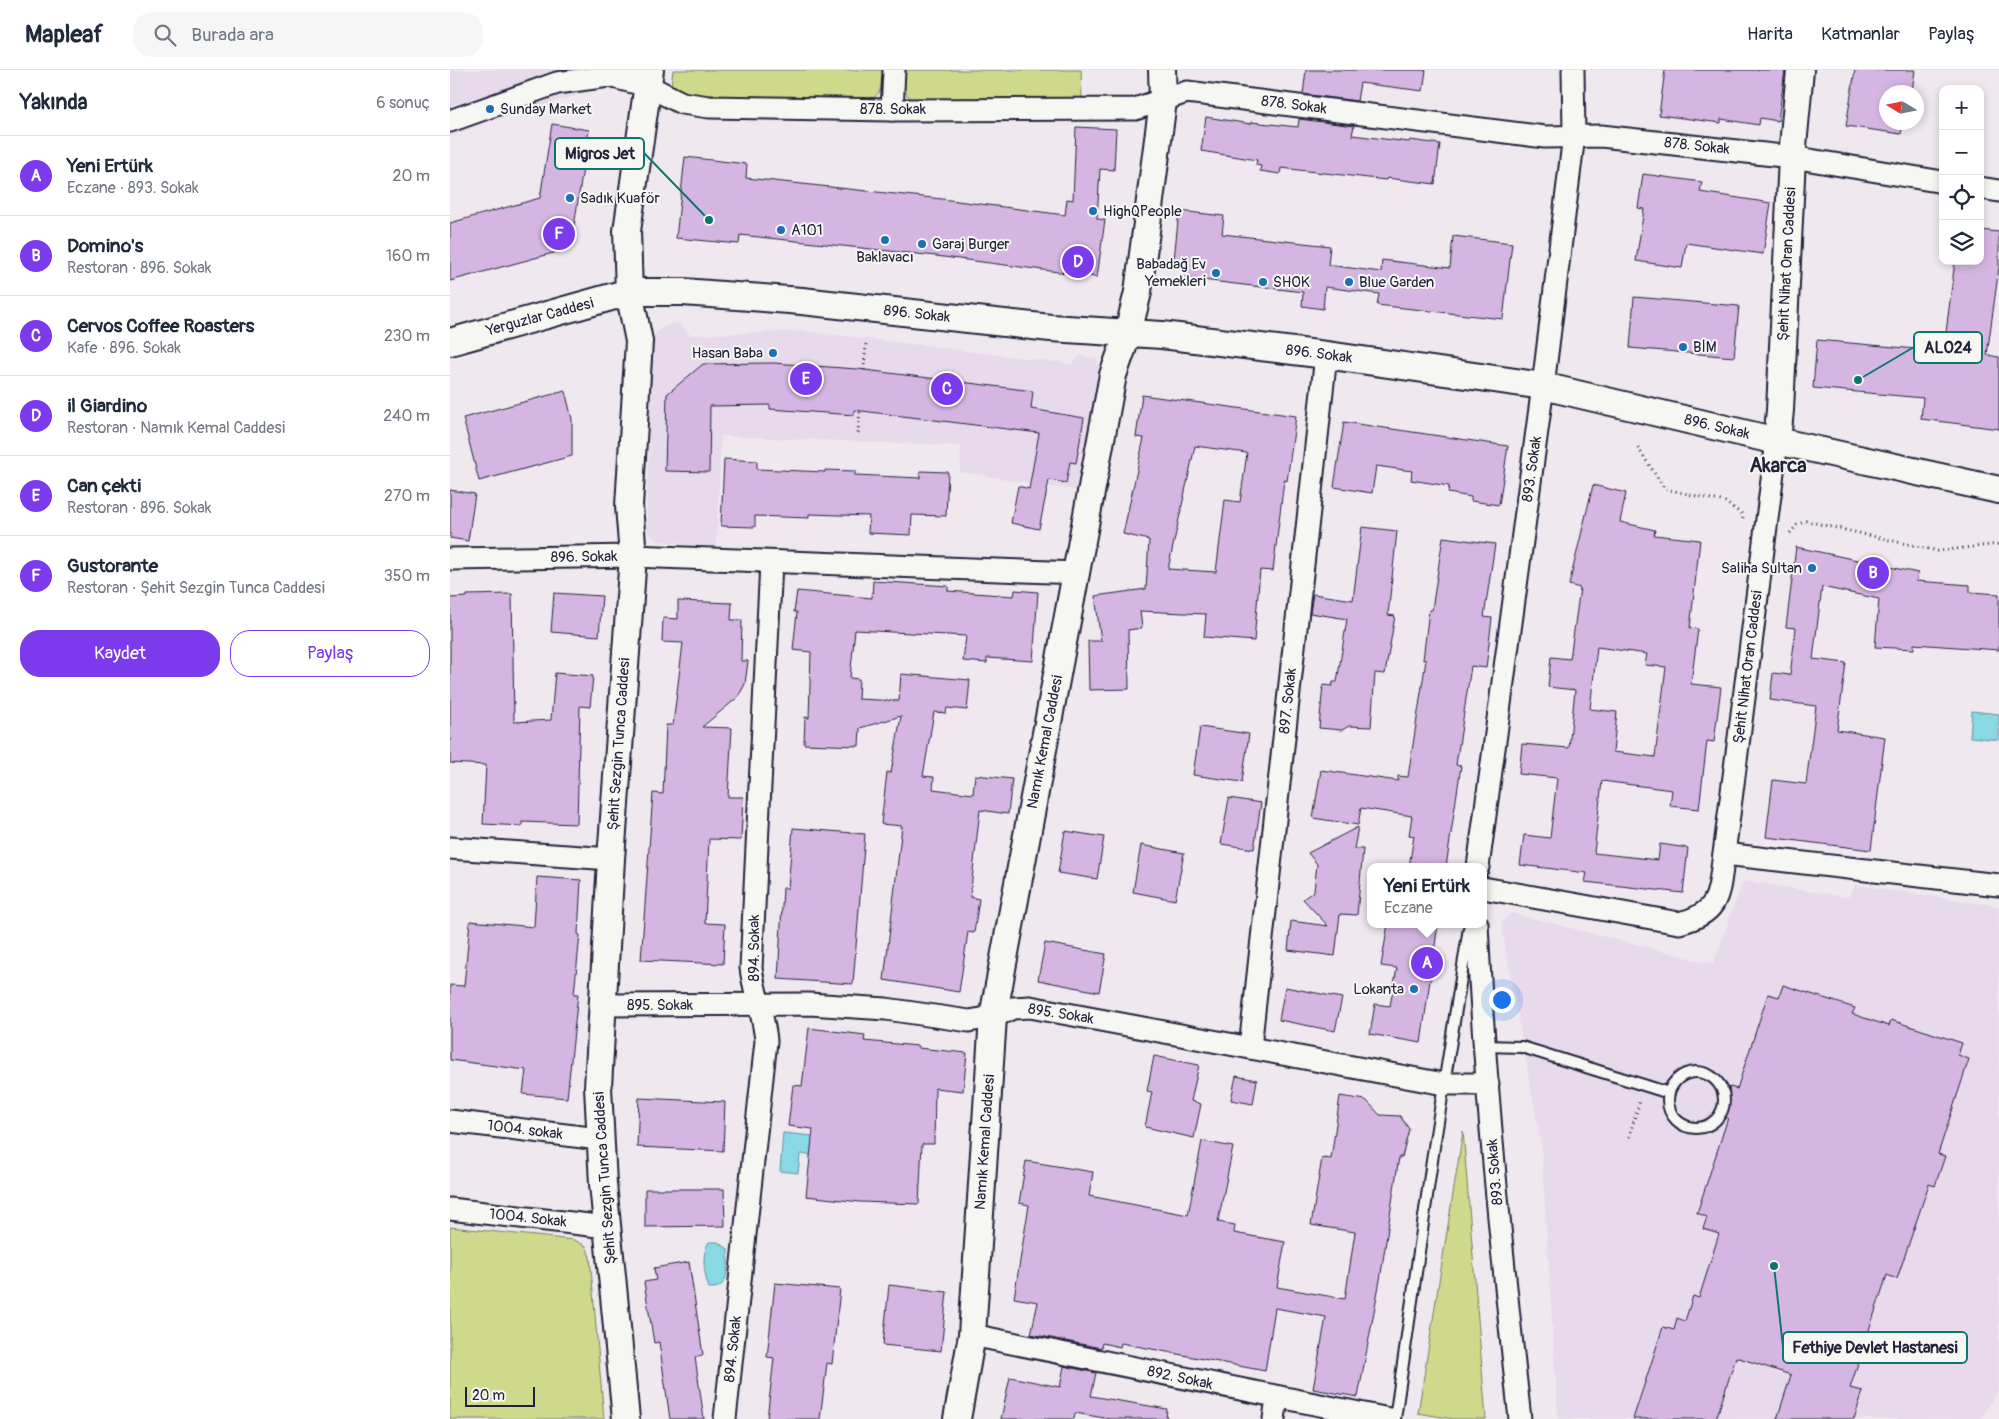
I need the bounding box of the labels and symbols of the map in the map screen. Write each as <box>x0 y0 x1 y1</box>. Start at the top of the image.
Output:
north arrow <box>1879 85 1924 130</box>
street label: 878. Sokak <box>1260 92 1329 119</box>
place label: Sunday Market <box>500 100 593 119</box>
street label: 878. Sokak <box>860 100 927 119</box>
marker: Sunday Market <box>484 103 496 115</box>
street label: 878. Sokak <box>1663 133 1731 159</box>
callout: Migros Jet <box>555 138 644 169</box>
text: Migros Jet <box>565 144 635 164</box>
street label: Şehit Nihat Oran Caddesi <box>1773 186 1801 342</box>
place label: Sadık Kuaför <box>580 189 660 208</box>
marker: Sadık Kuaför <box>564 192 576 204</box>
place label: HighQPeople <box>1103 202 1182 221</box>
marker: HighQPeople <box>1087 205 1099 217</box>
pin: F <box>543 215 575 253</box>
place label: A101 <box>791 221 823 240</box>
marker: A101 <box>775 224 787 236</box>
marker: Baklavacı <box>879 234 891 246</box>
place label: Garaj Burger <box>932 235 1010 254</box>
marker: Garaj Burger <box>916 238 928 250</box>
pin: D <box>1062 243 1094 281</box>
place label: Baklavacı <box>856 248 914 267</box>
place label: Babadağ Ev Yemekleri <box>1136 255 1206 291</box>
marker: Babadağ Ev Yemekleri <box>1210 267 1222 279</box>
place label: SHOK <box>1273 273 1310 292</box>
place label: Blue Garden <box>1359 273 1434 292</box>
marker: SHOK <box>1257 276 1269 288</box>
marker: Blue Garden <box>1343 276 1355 288</box>
street label: Yerguzlar Caddesi <box>483 294 596 341</box>
street label: 896. Sokak <box>883 301 952 327</box>
callout: ALO24 <box>1914 332 1982 363</box>
place label: BİM <box>1693 338 1717 357</box>
text: ALO24 <box>1924 338 1973 358</box>
street label: 896. Sokak <box>1285 340 1354 368</box>
marker: BİM <box>1677 341 1689 353</box>
place label: Hasan Baba <box>692 344 763 363</box>
marker: Hasan Baba <box>767 347 779 359</box>
pin: E <box>790 360 822 398</box>
pin: C <box>931 370 963 408</box>
street label: 896. Sokak <box>1682 410 1752 444</box>
street label: 893. Sokak <box>1518 434 1546 503</box>
district label: Akarca <box>1749 453 1807 478</box>
street label: 896. Sokak <box>550 547 618 567</box>
pin: B <box>1857 554 1889 592</box>
place label: Saliha Sultan <box>1721 559 1802 578</box>
marker: Saliha Sultan <box>1806 562 1818 574</box>
street label: Şehit Nihat Oran Caddesi <box>1729 589 1767 745</box>
street label: Şehit Sezgin Tunca Caddesi <box>603 657 635 831</box>
street label: 897. Sokak <box>1275 666 1301 735</box>
street label: Namık Kemal Caddesi <box>1023 673 1067 811</box>
street label: 894. Sokak <box>745 914 764 981</box>
pin: A <box>1411 944 1443 982</box>
place label: Lokanta <box>1353 980 1404 999</box>
marker: Lokanta <box>1408 983 1420 995</box>
your location <box>1489 987 1515 1013</box>
street label: 895. Sokak <box>627 996 694 1015</box>
street label: 895. Sokak <box>1027 999 1096 1029</box>
street label: Namık Kemal Caddesi <box>971 1073 999 1211</box>
street label: Şehit Sezgin Tunca Caddesi <box>589 1091 621 1265</box>
street label: 1004. sokak <box>486 1116 565 1144</box>
street label: 893. Sokak <box>1483 1137 1507 1206</box>
street label: 1004. Sokak <box>488 1204 568 1232</box>
street label: 894. Sokak <box>720 1314 746 1383</box>
callout: Fethiye Devlet Hastanesi <box>1783 1332 1967 1363</box>
text: Fethiye Devlet Hastanesi <box>1792 1338 1958 1358</box>
street label: 892. Sokak <box>1146 1362 1215 1394</box>
scale bar <box>465 1384 535 1407</box>

